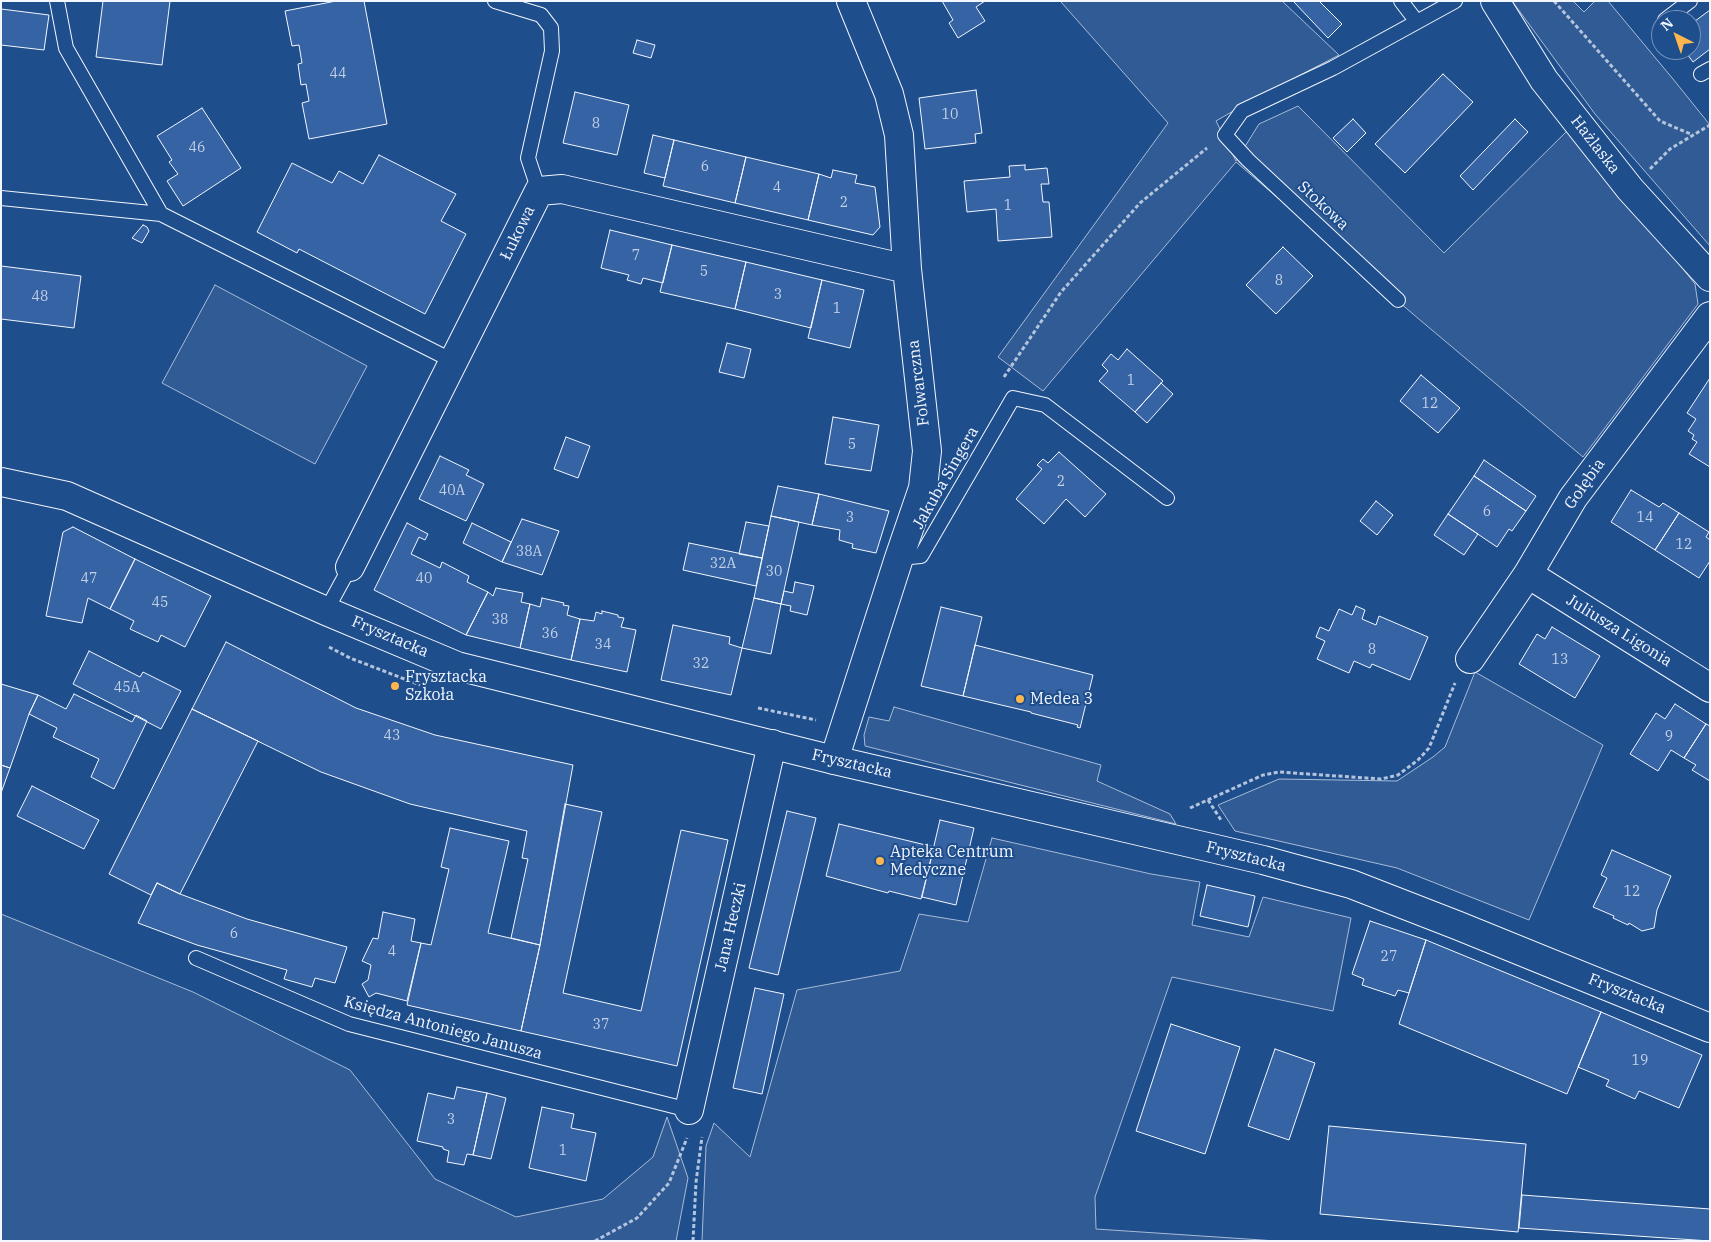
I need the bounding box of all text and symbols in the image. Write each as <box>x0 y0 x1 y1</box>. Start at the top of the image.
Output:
north arrow <box>1651 10 1701 60</box>
text: N <box>1657 14 1677 35</box>
house number: 44 <box>330 66 346 82</box>
house number: 10 <box>942 107 958 123</box>
street label: Hażlaska <box>1566 112 1624 178</box>
house number: 8 <box>592 116 600 132</box>
house number: 46 <box>189 140 205 156</box>
house number: 6 <box>701 159 709 175</box>
street label: Stokowa <box>1293 177 1353 235</box>
house number: 4 <box>773 180 781 196</box>
house number: 2 <box>840 195 848 211</box>
house number: 1 <box>1004 198 1012 214</box>
street label: Łukowa <box>497 203 539 263</box>
house number: 7 <box>632 248 640 264</box>
house number: 5 <box>700 264 708 280</box>
house number: 8 <box>1275 273 1283 289</box>
house number: 3 <box>774 287 782 303</box>
house number: 48 <box>32 289 48 305</box>
house number: 1 <box>833 301 841 317</box>
street label: Folwarczna <box>904 339 934 427</box>
house number: 1 <box>1127 373 1135 389</box>
house number: 12 <box>1422 396 1438 412</box>
street label: Jakuba Singera <box>909 423 983 533</box>
house number: 5 <box>848 437 856 453</box>
street label: Gołębia <box>1561 455 1609 513</box>
house number: 2 <box>1057 474 1065 490</box>
house number: 40A <box>439 483 465 499</box>
house number: 6 <box>1483 504 1491 520</box>
house number: 3 <box>846 510 854 526</box>
house number: 14 <box>1637 510 1653 526</box>
house number: 12 <box>1676 537 1692 553</box>
house number: 38A <box>516 544 542 560</box>
house number: 32A <box>710 556 736 572</box>
house number: 30 <box>766 564 782 580</box>
house number: 47 <box>81 571 97 587</box>
house number: 40 <box>416 571 432 587</box>
street label: Juliusza Ligonia <box>1563 591 1675 671</box>
house number: 45 <box>152 595 168 611</box>
street label: Frysztacka <box>349 612 431 662</box>
house number: 38 <box>492 612 508 628</box>
house number: 36 <box>542 626 558 642</box>
house number: 34 <box>595 637 611 653</box>
house number: 8 <box>1368 642 1376 658</box>
house number: 13 <box>1552 652 1568 668</box>
house number: 32 <box>693 656 709 672</box>
place label: Frysztacka Szkoła <box>405 667 487 705</box>
house number: 45A <box>114 680 140 696</box>
marker: Frysztacka Szkoła <box>389 680 401 692</box>
place label: Medea 3 <box>1030 689 1093 709</box>
marker: Medea 3 <box>1014 693 1026 705</box>
house number: 43 <box>384 728 400 744</box>
house number: 9 <box>1665 729 1673 745</box>
street label: Frysztacka <box>810 745 894 783</box>
street label: Frysztacka <box>1204 838 1288 876</box>
place label: Apteka Centrum Medyczne <box>890 842 1014 880</box>
marker: Apteka Centrum Medyczne <box>874 855 886 867</box>
street label: Jana Heczki <box>711 881 751 973</box>
house number: 12 <box>1624 884 1640 900</box>
house number: 6 <box>230 926 238 942</box>
house number: 4 <box>388 944 396 960</box>
house number: 27 <box>1381 949 1397 965</box>
street label: Frysztacka <box>1585 970 1669 1018</box>
street label: Księdza Antoniego Janusza <box>342 992 544 1064</box>
house number: 37 <box>593 1017 609 1033</box>
house number: 19 <box>1632 1053 1648 1069</box>
house number: 3 <box>447 1112 455 1128</box>
house number: 1 <box>559 1143 567 1159</box>

